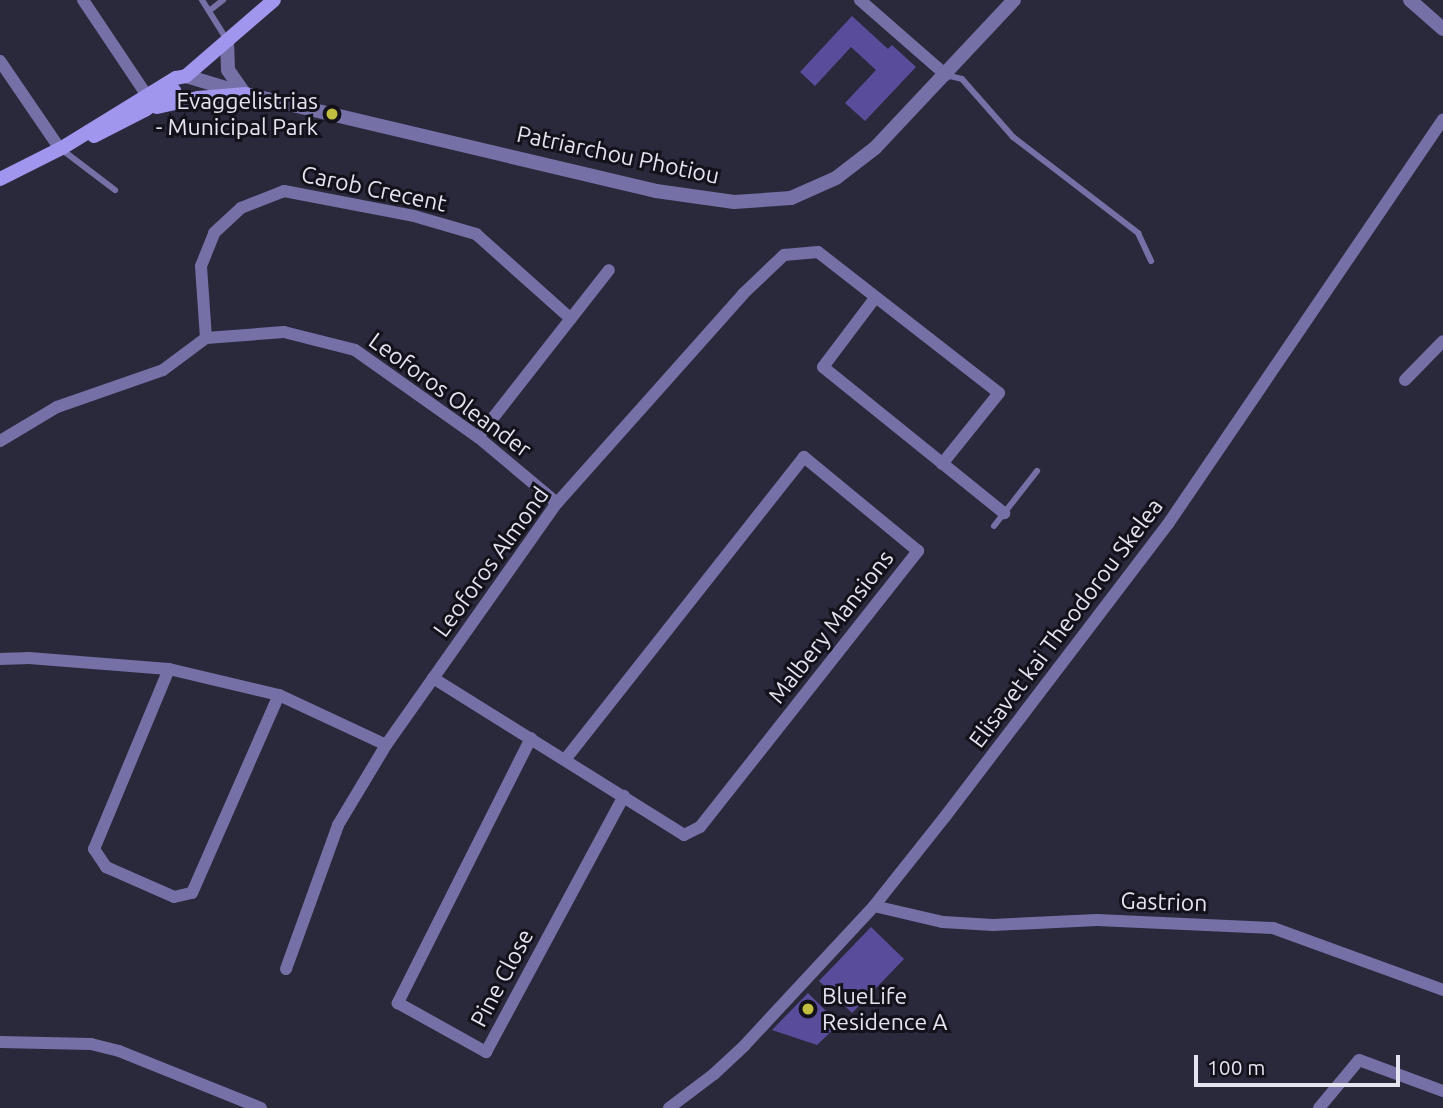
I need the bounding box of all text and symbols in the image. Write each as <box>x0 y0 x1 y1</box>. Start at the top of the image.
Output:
place label: Evaggelistrias - Municipal Park <box>156 87 318 141</box>
marker: Evaggelistrias - Municipal Park <box>324 106 340 122</box>
street label: Patriarchou Photiou <box>514 120 722 190</box>
street label: Carob Crecent <box>299 160 449 218</box>
street label: Leoforos Oleander <box>363 327 537 463</box>
street label: Leoforos Almond <box>427 482 555 642</box>
street label: Elisavet kai Theodorou Skelea <box>963 493 1169 753</box>
street label: Malbery Mansions <box>763 545 899 709</box>
street label: Gastrion <box>1120 887 1208 917</box>
street label: Pine Close <box>465 924 539 1032</box>
place label: BlueLife Residence A <box>822 982 947 1036</box>
marker: BlueLife Residence A <box>800 1001 816 1017</box>
scale bar <box>1198 1042 1404 1086</box>
text: 100 m <box>1207 1055 1265 1079</box>

